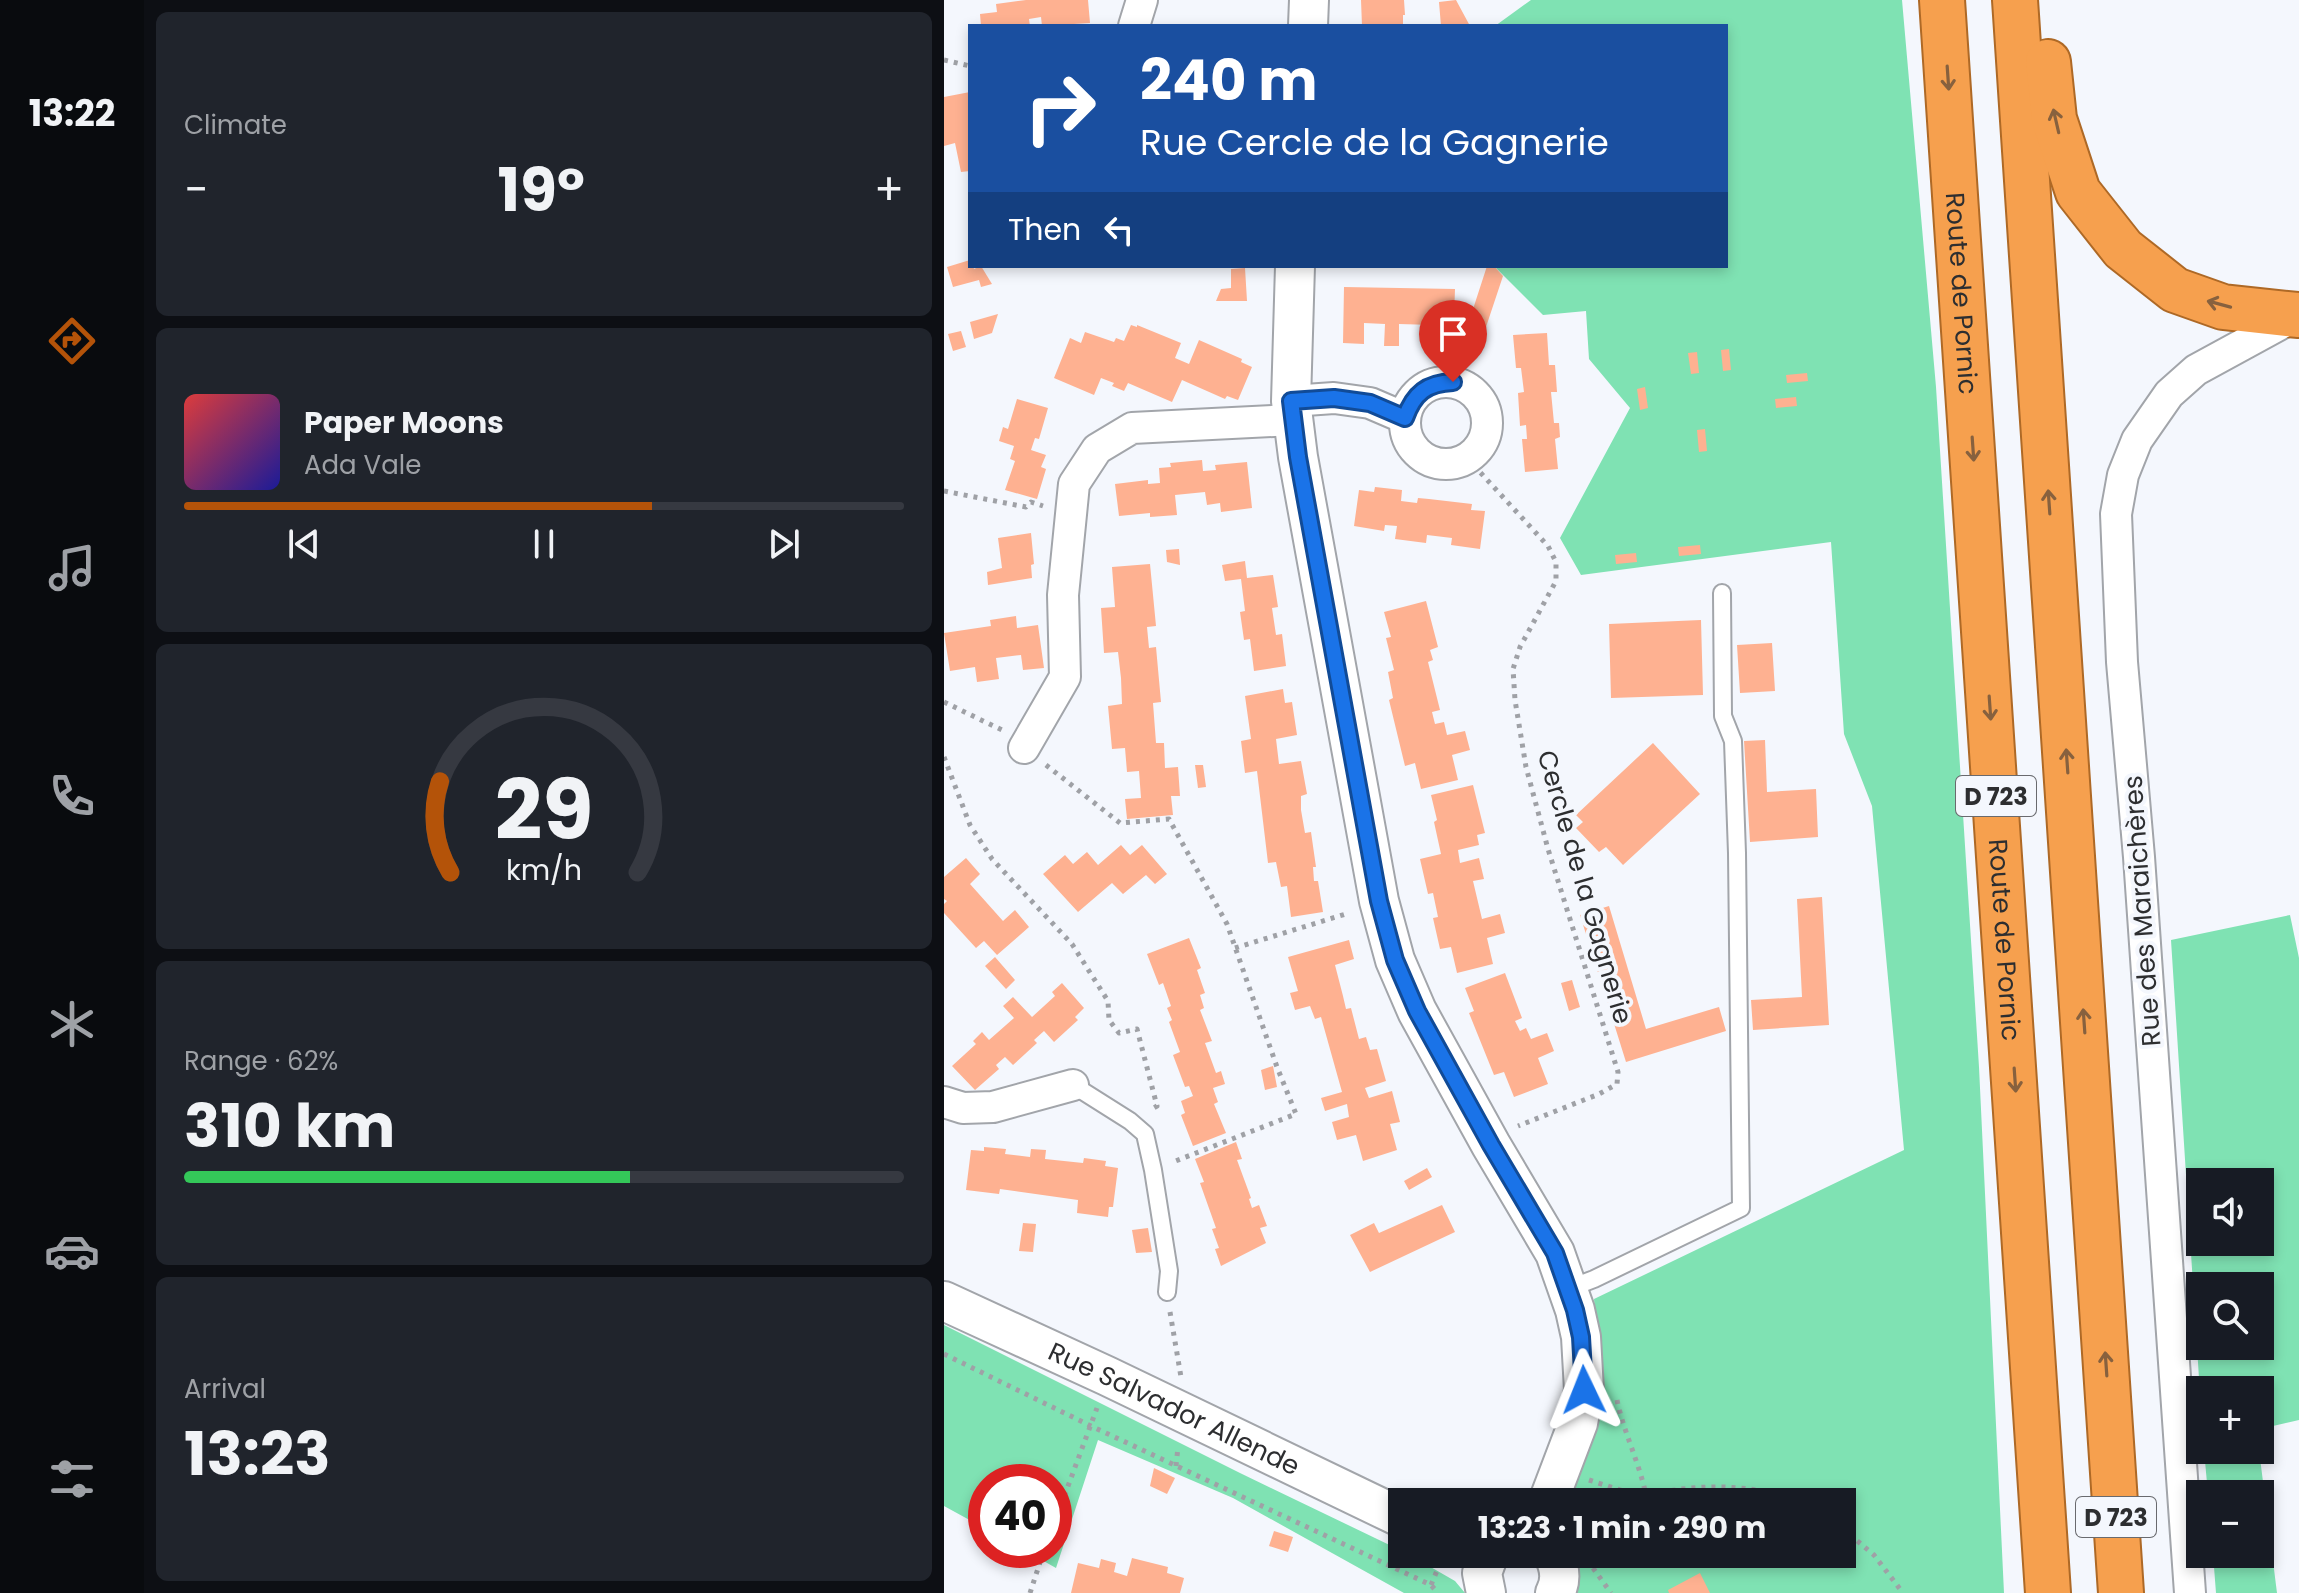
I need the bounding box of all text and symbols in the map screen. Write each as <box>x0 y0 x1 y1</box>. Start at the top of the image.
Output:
text: 240 m <box>1140 41 1318 120</box>
icon: right <box>1008 56 1112 160</box>
one-way arrow <box>1941 64 1956 91</box>
text: 13:22 <box>29 88 115 139</box>
text: Climate <box>184 107 287 143</box>
one-way arrow <box>2048 109 2063 135</box>
text: Rue Cercle de la Gagnerie <box>1140 117 1609 168</box>
text: 19° <box>497 148 585 232</box>
text: − <box>184 159 208 220</box>
text: + <box>874 159 904 220</box>
street label: Route de Pornic <box>1937 191 1986 396</box>
text: Then <box>1008 208 1081 251</box>
icon: left <box>1097 208 1141 252</box>
one-way arrow <box>2207 296 2233 311</box>
pin <box>1419 300 1487 382</box>
icon: arrive <box>1431 312 1475 356</box>
icon: directions <box>44 313 100 369</box>
text: Paper Moons <box>304 401 504 444</box>
one-way arrow <box>1966 435 1981 462</box>
text: Ada Vale <box>304 447 421 483</box>
one-way arrow <box>2042 489 2057 516</box>
icon: previous <box>282 522 326 566</box>
icon: pause <box>522 522 566 566</box>
icon: next <box>762 522 806 566</box>
icon: music <box>44 540 100 596</box>
one-way arrow <box>1983 694 1998 721</box>
street label: Cercle de la Gagnerie <box>1529 746 1641 1028</box>
one-way arrow <box>2059 748 2074 775</box>
text: 29 <box>495 751 593 867</box>
icon: phone <box>44 768 100 824</box>
street label: Rue des Maraichères <box>2115 774 2169 1048</box>
road number: D 723 <box>1956 776 2036 816</box>
street label: Route de Pornic <box>1980 838 2029 1042</box>
text: km/h <box>506 850 582 890</box>
icon: climate <box>44 996 100 1052</box>
one-way arrow <box>2076 1008 2091 1035</box>
text: Range · 62% <box>184 1043 338 1079</box>
one-way arrow <box>2008 1066 2023 1092</box>
text: 310 km <box>184 1084 395 1168</box>
map controls <box>2186 1168 2274 1568</box>
button: sound <box>2186 1168 2274 1256</box>
icon: car <box>44 1223 100 1279</box>
button: search <box>2186 1272 2274 1360</box>
street label: Rue Salvador Allende <box>1042 1333 1306 1484</box>
position arrow <box>1542 1348 1626 1432</box>
one-way arrow <box>2098 1351 2113 1378</box>
text: Arrival <box>184 1371 266 1407</box>
button: + <box>2186 1376 2274 1464</box>
text: 13:23 <box>184 1412 330 1496</box>
icon: filters <box>44 1451 100 1507</box>
speed limit sign: 40 <box>968 1464 1072 1568</box>
button: − <box>2186 1480 2274 1568</box>
road number: D 723 <box>2076 1497 2156 1537</box>
text: 13:23 · 1 min · 290 m <box>1478 1506 1766 1549</box>

